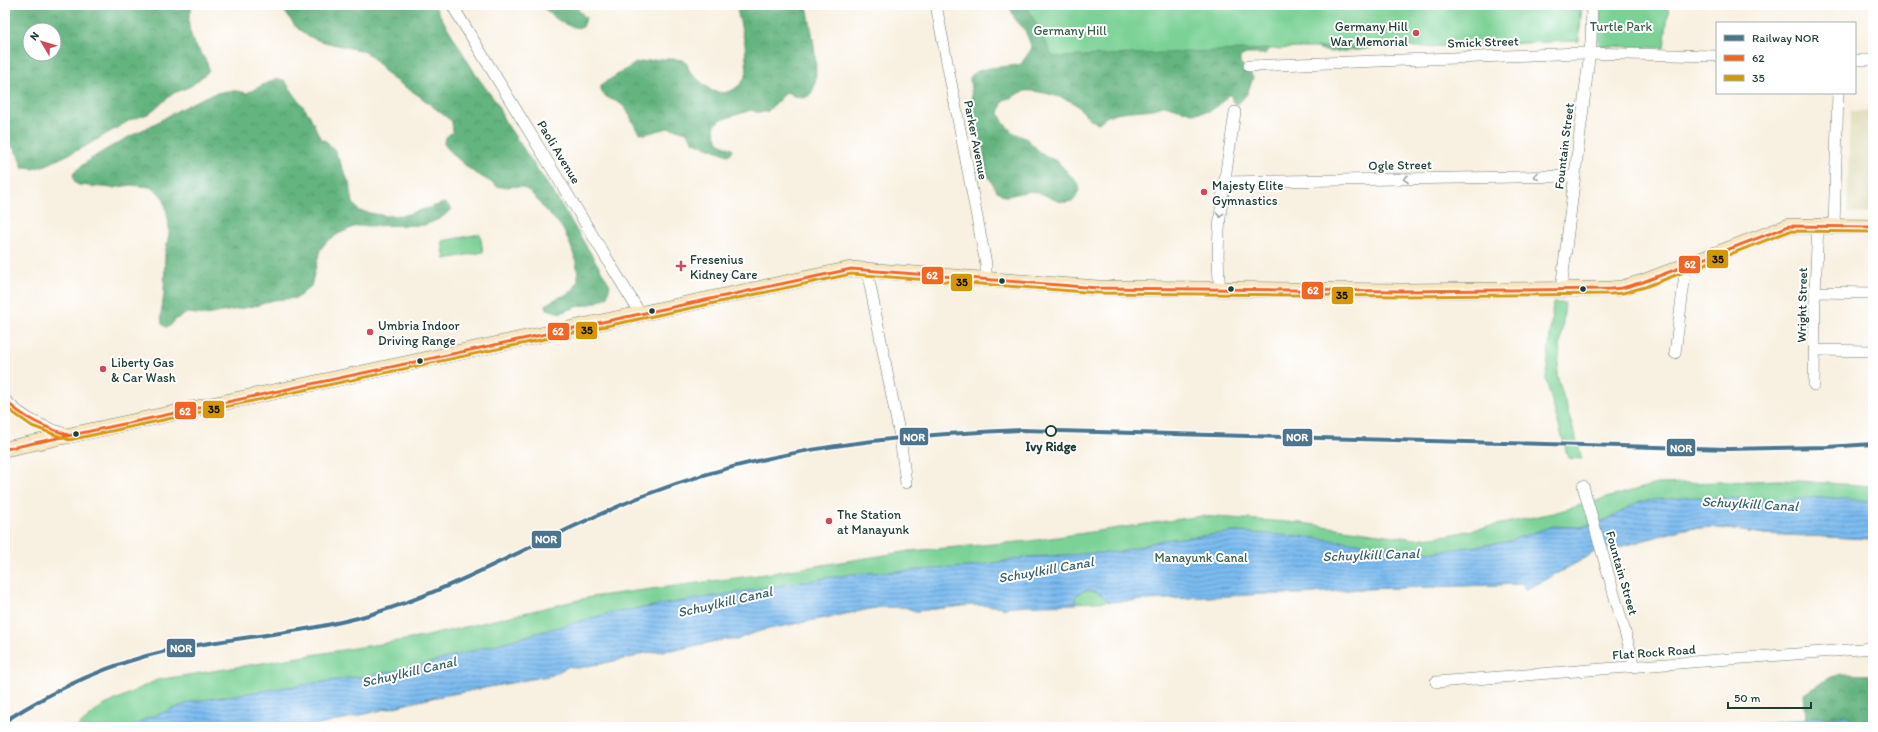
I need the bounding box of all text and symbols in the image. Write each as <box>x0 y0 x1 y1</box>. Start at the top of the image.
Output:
place label: Germany Hill War Memorial <box>1330 19 1408 49</box>
park label: Turtle Park <box>1590 19 1653 34</box>
north arrow <box>22 22 62 62</box>
legend <box>1716 22 1856 94</box>
park label: Germany Hill <box>1033 23 1107 38</box>
marker: Germany Hill War Memorial <box>1411 28 1421 38</box>
text: N <box>27 29 42 43</box>
text: Railway NOR <box>1752 31 1820 45</box>
street label: Smick Street <box>1447 33 1519 51</box>
text: 62 <box>1752 51 1765 65</box>
text: 35 <box>1752 71 1765 85</box>
street label: Parker Avenue <box>961 99 991 181</box>
street label: Fountain Street <box>1551 102 1577 190</box>
street label: Paoli Avenue <box>534 117 584 187</box>
street label: Ogle Street <box>1368 157 1432 173</box>
one-way arrow <box>1533 172 1539 181</box>
one-way arrow <box>1403 175 1409 183</box>
place label: Majesty Elite Gymnastics <box>1212 178 1283 208</box>
marker: Majesty Elite Gymnastics <box>1199 187 1209 197</box>
one-way arrow <box>1215 212 1224 218</box>
line badge: 35 <box>1706 249 1729 269</box>
place label: Fresenius Kidney Care <box>690 252 757 282</box>
text: 35 <box>1712 253 1724 266</box>
line badge: 62 <box>1678 255 1701 274</box>
text: 62 <box>1684 258 1696 271</box>
marker: Fresenius Kidney Care <box>675 260 687 272</box>
line badge: 62 <box>921 266 944 285</box>
street label: Wright Street <box>1794 267 1810 343</box>
text: 62 <box>926 269 938 282</box>
line badge: 35 <box>950 273 973 292</box>
text: 35 <box>956 276 968 289</box>
unlabelled marker <box>997 276 1007 286</box>
line badge: 62 <box>1301 281 1324 300</box>
unlabelled marker <box>1226 284 1236 294</box>
text: 62 <box>1307 284 1319 297</box>
unlabelled marker <box>1578 284 1588 294</box>
line badge: 35 <box>1331 286 1354 305</box>
text: 35 <box>1336 289 1348 302</box>
unlabelled marker <box>647 306 657 316</box>
place label: Umbria Indoor Driving Range <box>378 318 461 348</box>
line badge: 35 <box>575 321 598 340</box>
line badge: 62 <box>547 322 570 341</box>
text: 35 <box>581 324 593 337</box>
text: 62 <box>552 325 564 338</box>
marker: Umbria Indoor Driving Range <box>365 327 375 337</box>
place label: Liberty Gas & Car Wash <box>111 355 176 385</box>
unlabelled marker <box>415 356 425 366</box>
marker: Liberty Gas & Car Wash <box>98 364 108 374</box>
line badge: 35 <box>202 400 225 419</box>
line badge: 62 <box>174 401 197 420</box>
text: 35 <box>208 403 220 416</box>
text: 62 <box>179 405 191 418</box>
marker: Ivy Ridge <box>1045 425 1057 437</box>
line badge: NOR <box>899 427 929 446</box>
line badge: NOR <box>1282 428 1313 447</box>
unlabelled marker <box>71 429 81 439</box>
text: NOR <box>903 431 925 444</box>
text: NOR <box>1286 431 1308 444</box>
line badge: NOR <box>1666 438 1696 457</box>
place label: Ivy Ridge <box>1026 439 1077 455</box>
text: NOR <box>1670 442 1692 455</box>
water label: Schuylkill Canal <box>1701 493 1800 515</box>
place label: The Station at Manayunk <box>837 507 909 537</box>
marker: The Station at Manayunk <box>824 516 834 526</box>
street label: Fountain Street <box>1603 529 1641 617</box>
line badge: NOR <box>531 530 562 549</box>
text: NOR <box>535 533 557 546</box>
water label: Schuylkill Canal <box>1322 545 1421 565</box>
park label: Manayunk Canal <box>1154 550 1248 565</box>
water label: Schuylkill Canal <box>997 553 1096 587</box>
water label: Schuylkill Canal <box>676 583 775 621</box>
line badge: NOR <box>166 638 196 658</box>
text: NOR <box>170 642 192 655</box>
street label: Flat Rock Road <box>1612 642 1696 662</box>
water label: Schuylkill Canal <box>360 653 459 691</box>
scale bar <box>1728 684 1811 710</box>
text: 50 m <box>1734 691 1760 705</box>

